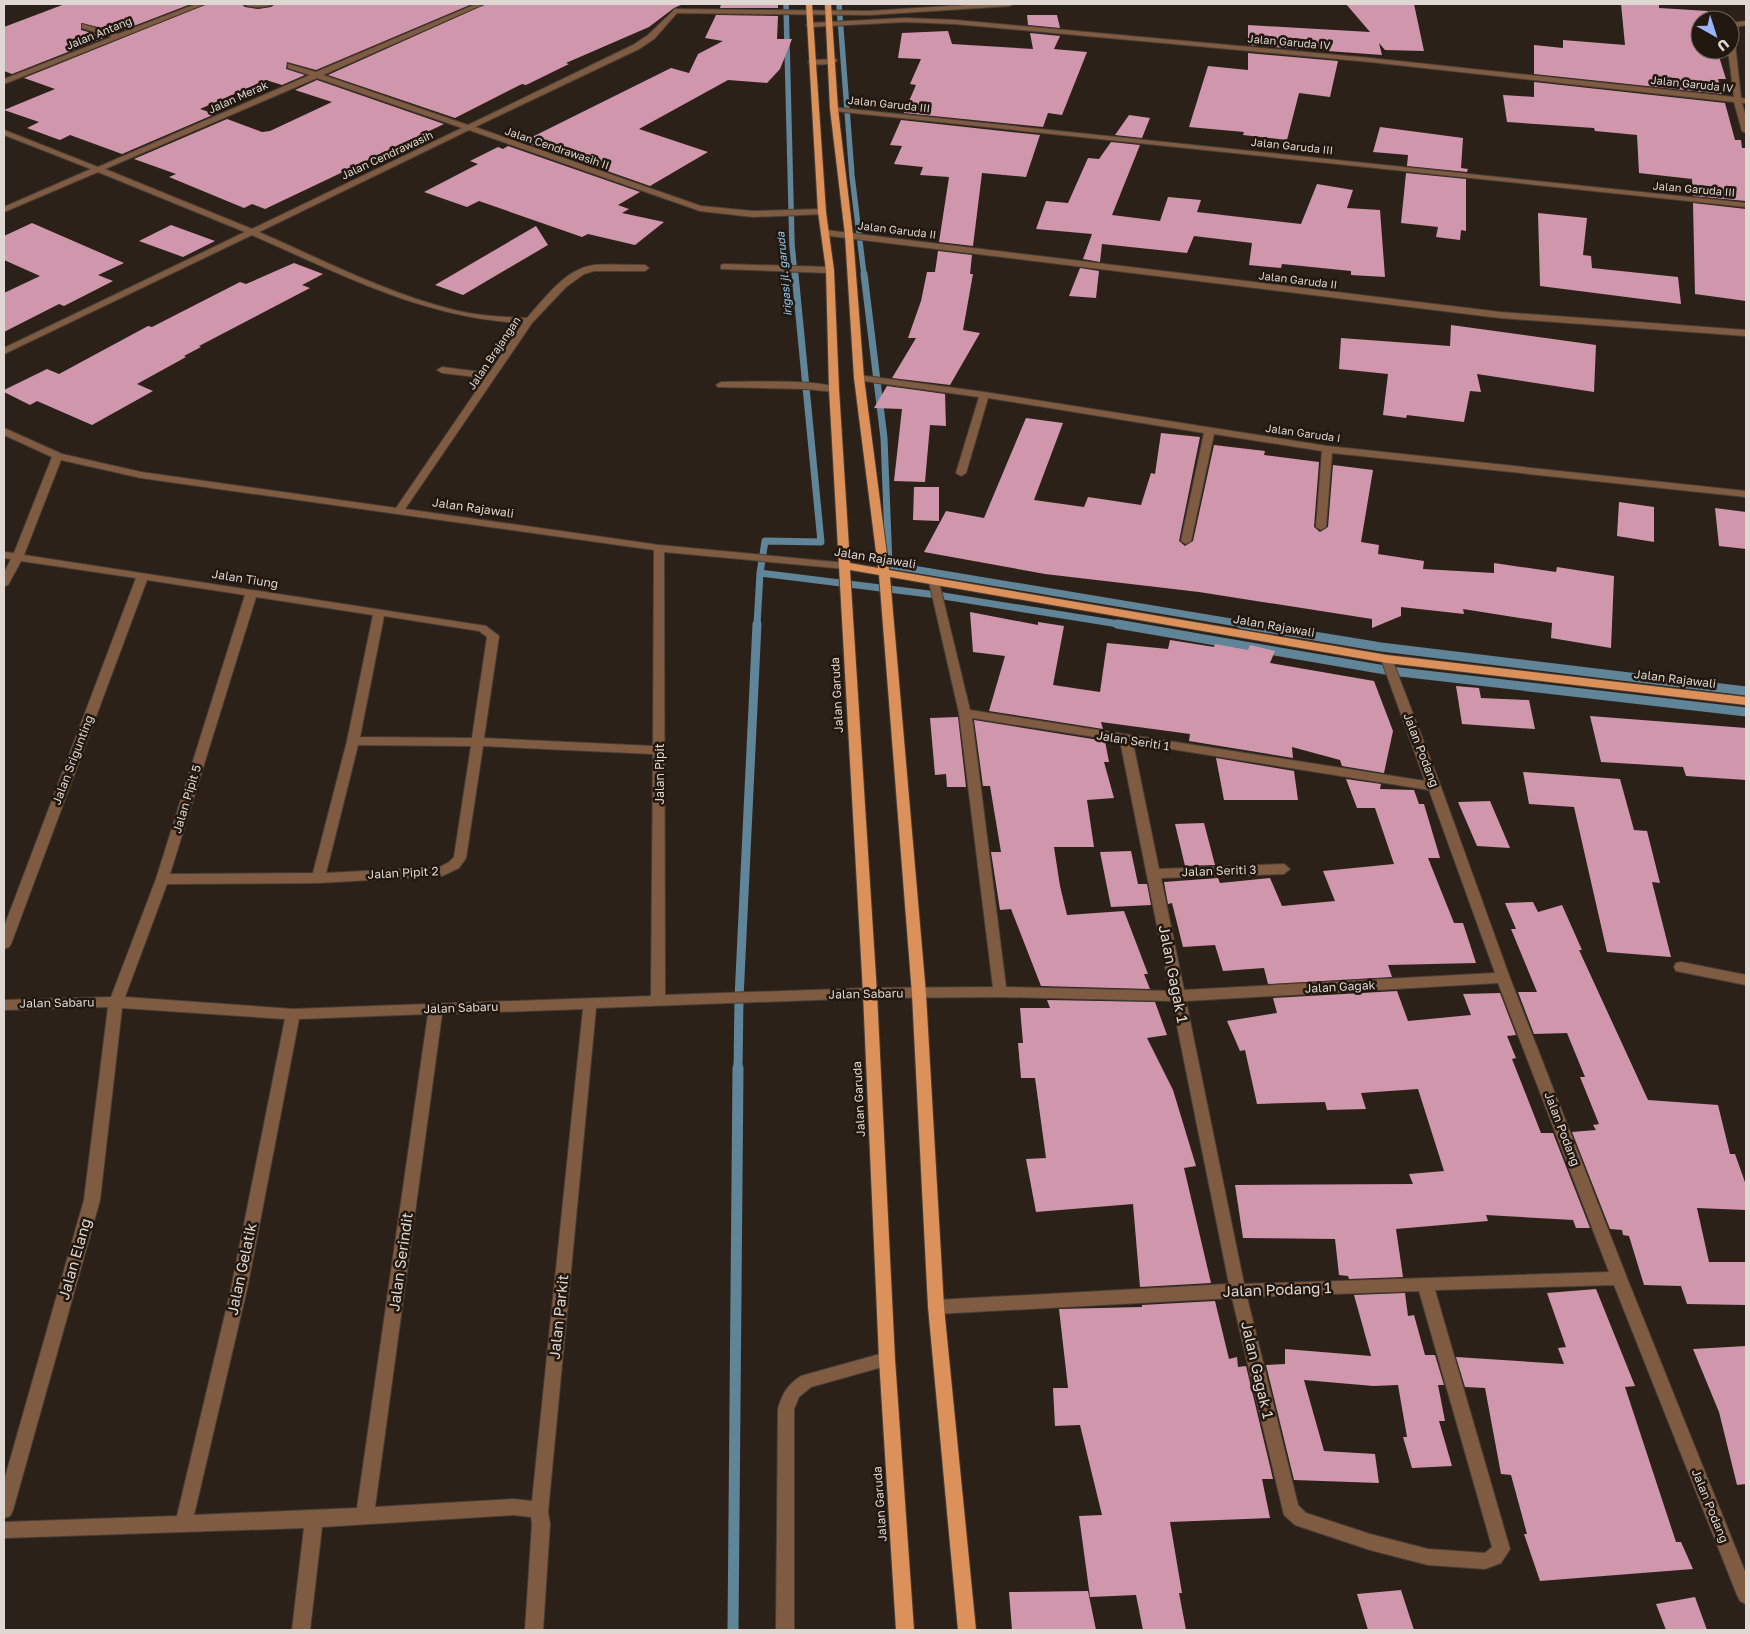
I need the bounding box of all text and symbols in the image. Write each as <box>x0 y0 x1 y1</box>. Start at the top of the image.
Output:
north arrow <box>1690 10 1740 60</box>
street label: Jalan Antang <box>64 13 134 52</box>
street label: Jalan Garuda IV <box>1247 31 1332 52</box>
text: U <box>1714 36 1733 55</box>
street label: Jalan Garuda IV <box>1650 73 1735 94</box>
street label: Jalan Merak <box>206 78 270 116</box>
street label: Jalan Garuda III <box>847 93 931 114</box>
street label: Jalan Cendrawasih II <box>503 124 611 171</box>
street label: Jalan Cendrawasih <box>339 128 435 182</box>
street label: Jalan Garuda III <box>1250 135 1334 156</box>
street label: Jalan Garuda III <box>1652 178 1736 199</box>
street label: Jalan Garuda II <box>857 218 937 241</box>
water label: irigasi jl. garuda <box>773 230 795 317</box>
street label: Jalan Garuda II <box>1258 268 1338 291</box>
street label: Jalan Brajangan <box>464 314 523 392</box>
street label: Jalan Garuda I <box>1265 421 1341 444</box>
street label: Jalan Rajawali <box>431 494 515 521</box>
street label: Jalan Rajawali <box>833 544 917 571</box>
street label: Jalan Tiung <box>211 566 279 591</box>
street label: Jalan Rajawali <box>1232 611 1316 640</box>
street label: Jalan Garuda <box>827 657 846 733</box>
street label: Jalan Rajawali <box>1633 666 1717 691</box>
street label: Jalan Podang <box>1400 711 1443 789</box>
street label: Jalan Srigunting <box>49 713 97 807</box>
street label: Jalan Seriti 1 <box>1095 727 1171 754</box>
street label: Jalan Pipit <box>652 743 667 804</box>
street label: Jalan Pipit 5 <box>169 763 204 835</box>
street label: Jalan Seriti 3 <box>1181 862 1257 879</box>
street label: Jalan Pipit 2 <box>367 863 439 882</box>
street label: Jalan Gagak 1 <box>1156 923 1192 1024</box>
street label: Jalan Gagak <box>1304 977 1376 996</box>
street label: Jalan Sabaru <box>828 985 904 1002</box>
street label: Jalan Sabaru <box>19 994 95 1011</box>
street label: Jalan Sabaru <box>423 999 499 1016</box>
street label: Jalan Garuda <box>849 1061 868 1137</box>
street label: Jalan Podang <box>1541 1090 1584 1168</box>
street label: Jalan Serindit <box>384 1211 416 1312</box>
street label: Jalan Elang <box>54 1216 94 1302</box>
street label: Jalan Gelatik <box>222 1220 260 1317</box>
street label: Jalan Parkit <box>545 1273 571 1360</box>
street label: Jalan Podang 1 <box>1222 1278 1332 1300</box>
street label: Jalan Gagak 1 <box>1238 1319 1278 1420</box>
street label: Jalan Garuda <box>869 1466 890 1542</box>
street label: Jalan Podang <box>1689 1467 1732 1545</box>

